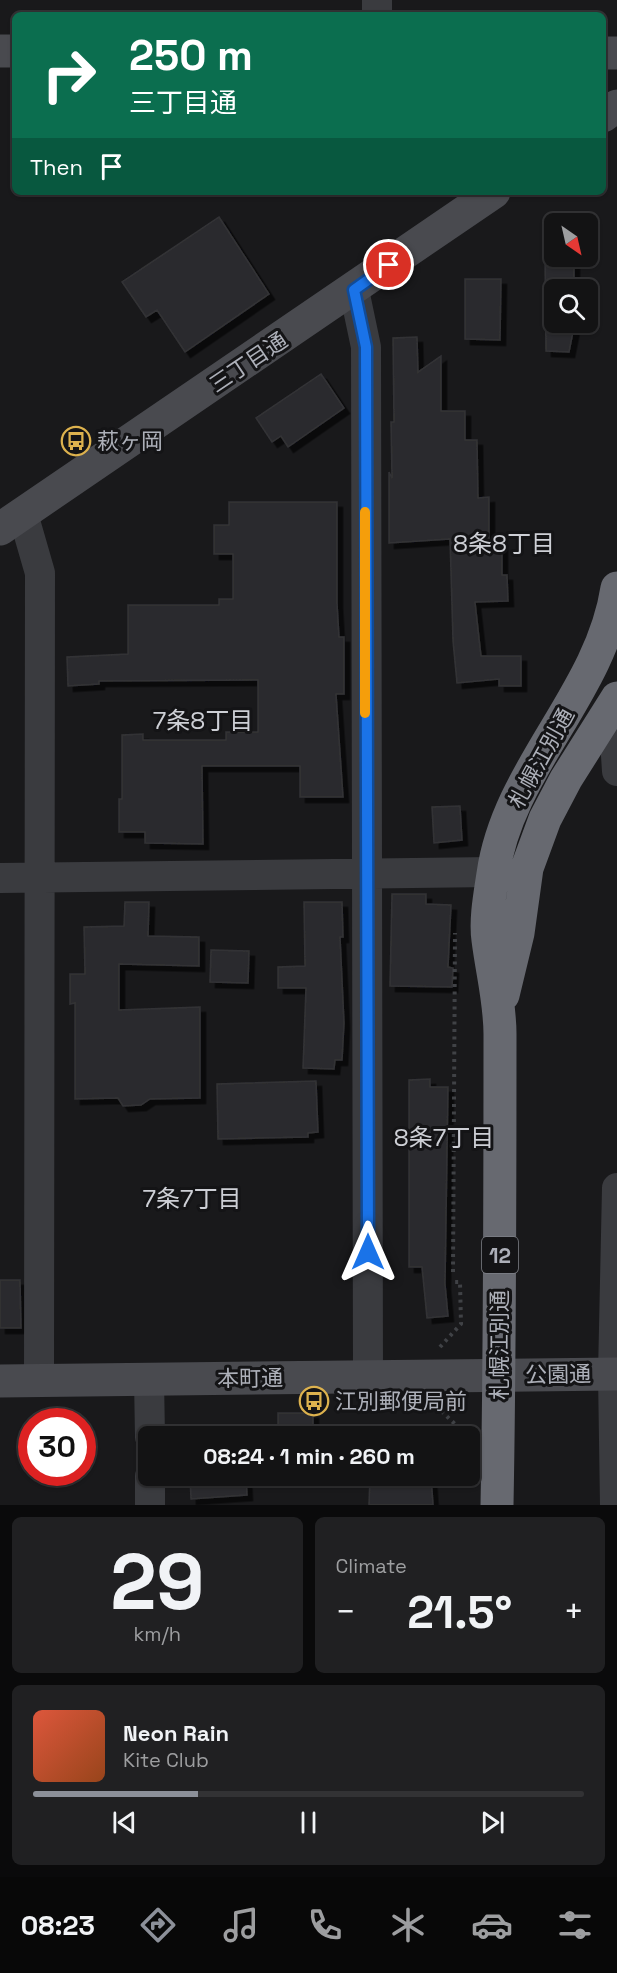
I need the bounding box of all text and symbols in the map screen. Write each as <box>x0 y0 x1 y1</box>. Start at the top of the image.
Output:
text: 250 m <box>129 29 253 82</box>
icon: right <box>30 36 108 114</box>
text: 三丁目通 <box>129 85 237 120</box>
icon: arrive <box>95 150 128 183</box>
text: Then <box>30 153 83 181</box>
north arrow <box>544 213 598 267</box>
map controls <box>544 213 598 333</box>
pin <box>363 239 414 290</box>
icon: arrive <box>372 248 405 281</box>
button: search <box>544 279 598 333</box>
street label: 三丁目通 <box>204 326 292 398</box>
bus stop icon: 萩ヶ岡 <box>60 425 92 457</box>
place label: 萩ヶ岡 <box>97 427 163 455</box>
district label: 8条8丁目 <box>453 528 555 559</box>
street label: 札幌江別通 <box>502 703 580 813</box>
district label: 7条8丁目 <box>153 705 253 736</box>
district label: 8条7丁目 <box>394 1122 494 1153</box>
district label: 7条7丁目 <box>142 1183 242 1214</box>
position arrow <box>336 1220 400 1284</box>
road number: 12 <box>482 1237 518 1273</box>
street label: 札幌江別通 <box>485 1290 513 1400</box>
street label: 公園通 <box>525 1359 591 1389</box>
street label: 本町通 <box>217 1363 283 1393</box>
bus stop icon: 江別郵便局前 <box>298 1385 330 1417</box>
place label: 江別郵便局前 <box>335 1387 467 1415</box>
speed limit sign: 30 <box>18 1408 96 1486</box>
text: 08:24 · 1 min · 260 m <box>203 1442 415 1470</box>
text: 29 <box>110 1532 204 1632</box>
text: Climate <box>336 1553 407 1579</box>
text: 21.5° <box>407 1584 512 1641</box>
text: − <box>336 1591 356 1633</box>
text: + <box>564 1591 584 1633</box>
text: km/h <box>133 1621 181 1647</box>
text: Neon Rain <box>123 1719 229 1747</box>
text: Kite Club <box>123 1747 209 1773</box>
icon: previous <box>108 1806 141 1839</box>
icon: pause <box>292 1806 325 1839</box>
icon: next <box>476 1806 509 1839</box>
icon: directions <box>137 1904 179 1946</box>
icon: music <box>220 1904 262 1946</box>
icon: phone <box>304 1904 346 1946</box>
icon: climate <box>387 1904 429 1946</box>
icon: car <box>471 1904 513 1946</box>
icon: filters <box>554 1904 596 1946</box>
text: 08:23 <box>21 1908 95 1943</box>

